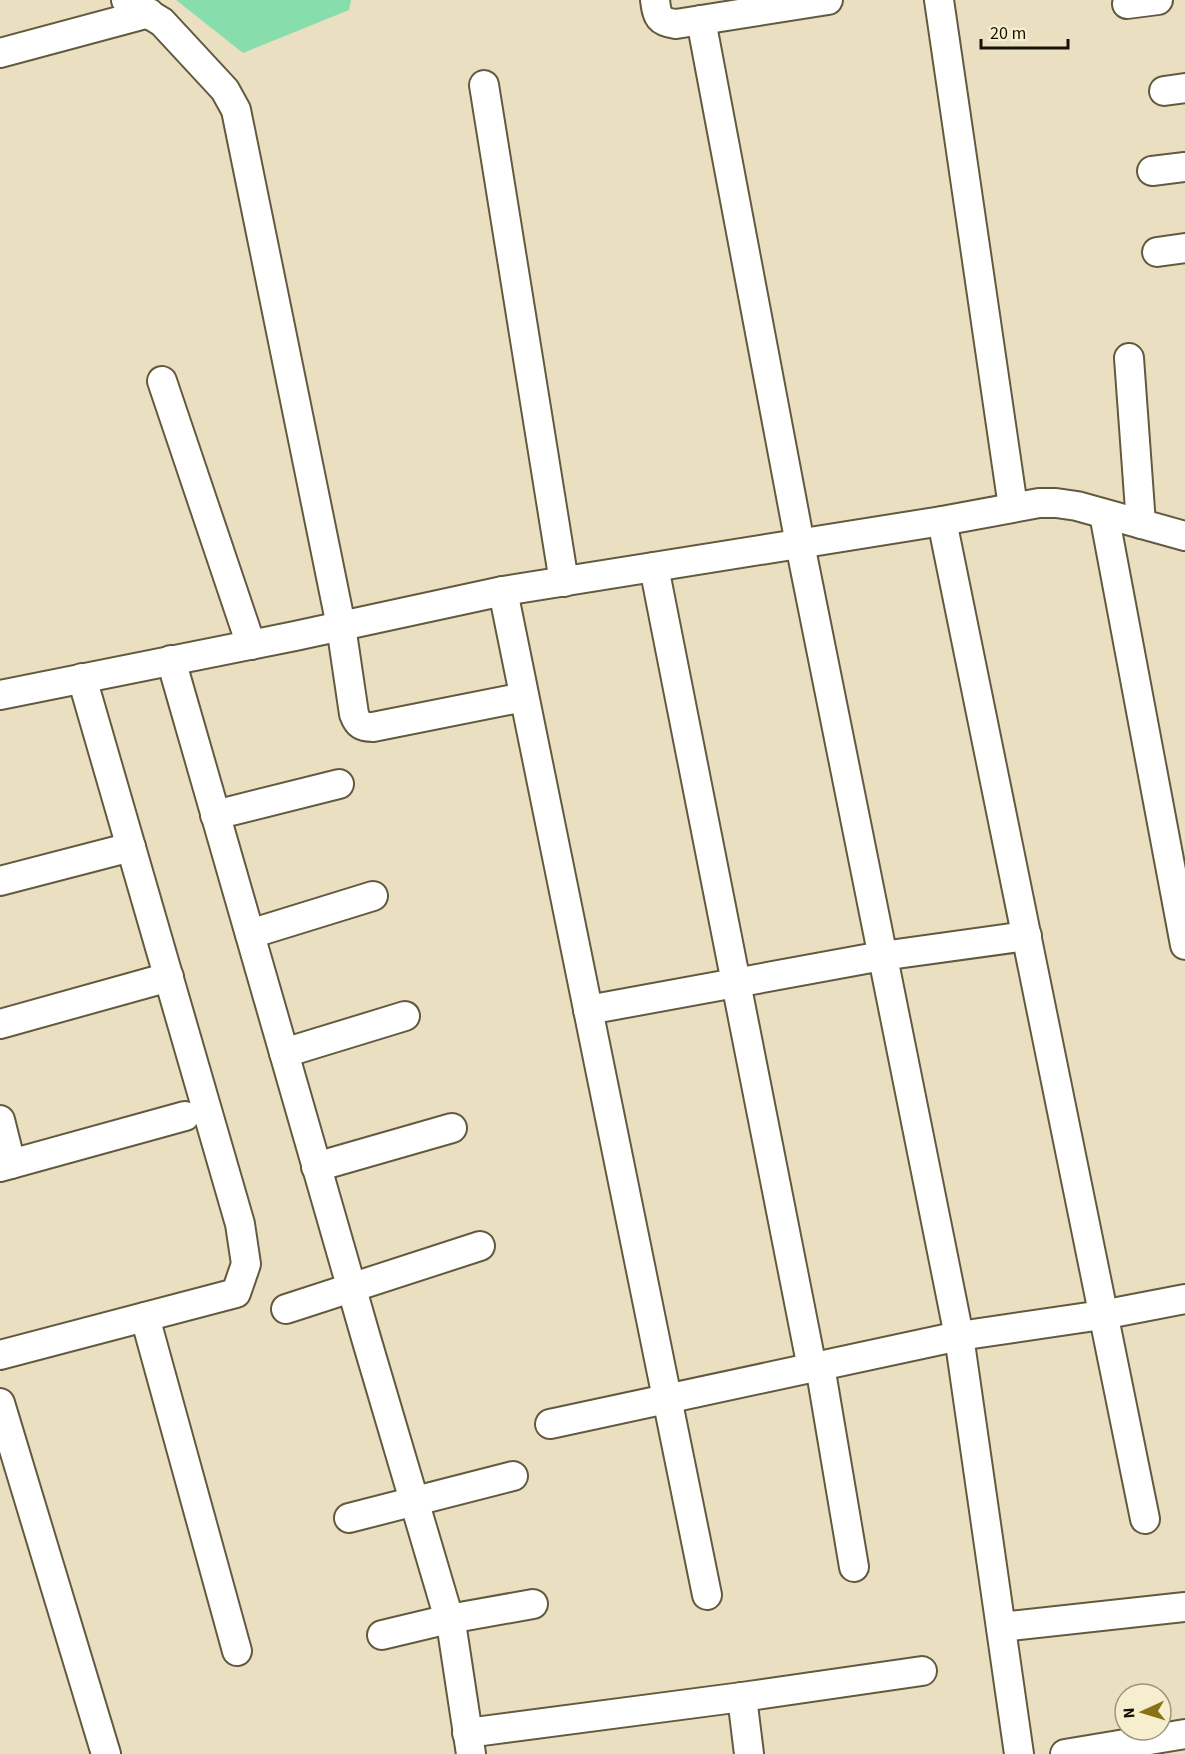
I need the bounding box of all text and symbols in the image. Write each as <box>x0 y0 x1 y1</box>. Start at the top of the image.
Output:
scale bar <box>981 12 1068 50</box>
text: 20 m <box>990 21 1026 46</box>
north arrow <box>1113 1682 1173 1742</box>
text: N <box>1118 1707 1140 1719</box>

